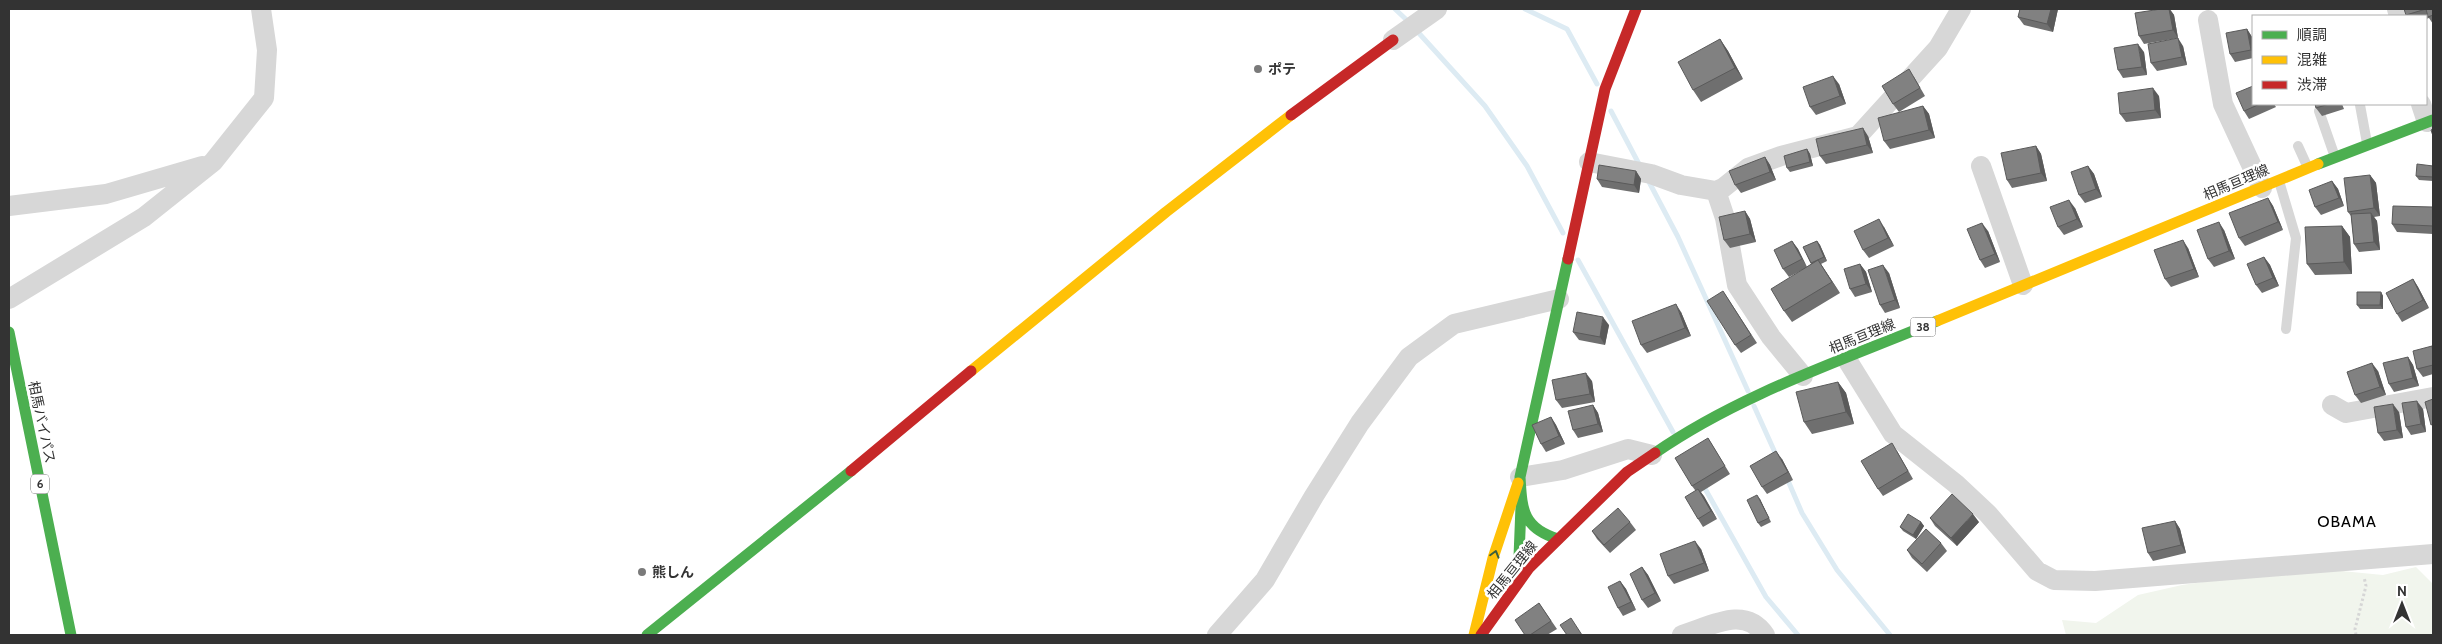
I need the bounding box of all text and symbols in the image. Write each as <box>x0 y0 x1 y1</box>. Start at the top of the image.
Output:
legend <box>2252 15 2427 105</box>
text: 順調 <box>2297 26 2327 44</box>
text: 混雑 <box>2297 51 2327 69</box>
place label: ポテ <box>1268 60 1296 78</box>
marker: ポテ <box>1252 63 1264 75</box>
text: 渋滞 <box>2297 76 2327 94</box>
street label: 相馬亘理線 <box>2200 160 2272 204</box>
street label: 相馬亘理線 <box>1826 315 1898 357</box>
road number: 38 <box>1910 318 1936 337</box>
street label: 相馬バイパス <box>24 379 60 465</box>
road number: 6 <box>31 474 49 494</box>
district label: OBAMA <box>2317 512 2377 531</box>
street label: 相馬亘理線 <box>1483 537 1541 603</box>
one-way arrow <box>1489 551 1499 559</box>
place label: 熊しん <box>652 563 694 581</box>
marker: 熊しん <box>636 566 648 578</box>
north arrow <box>2377 579 2427 629</box>
text: N <box>2397 582 2407 600</box>

